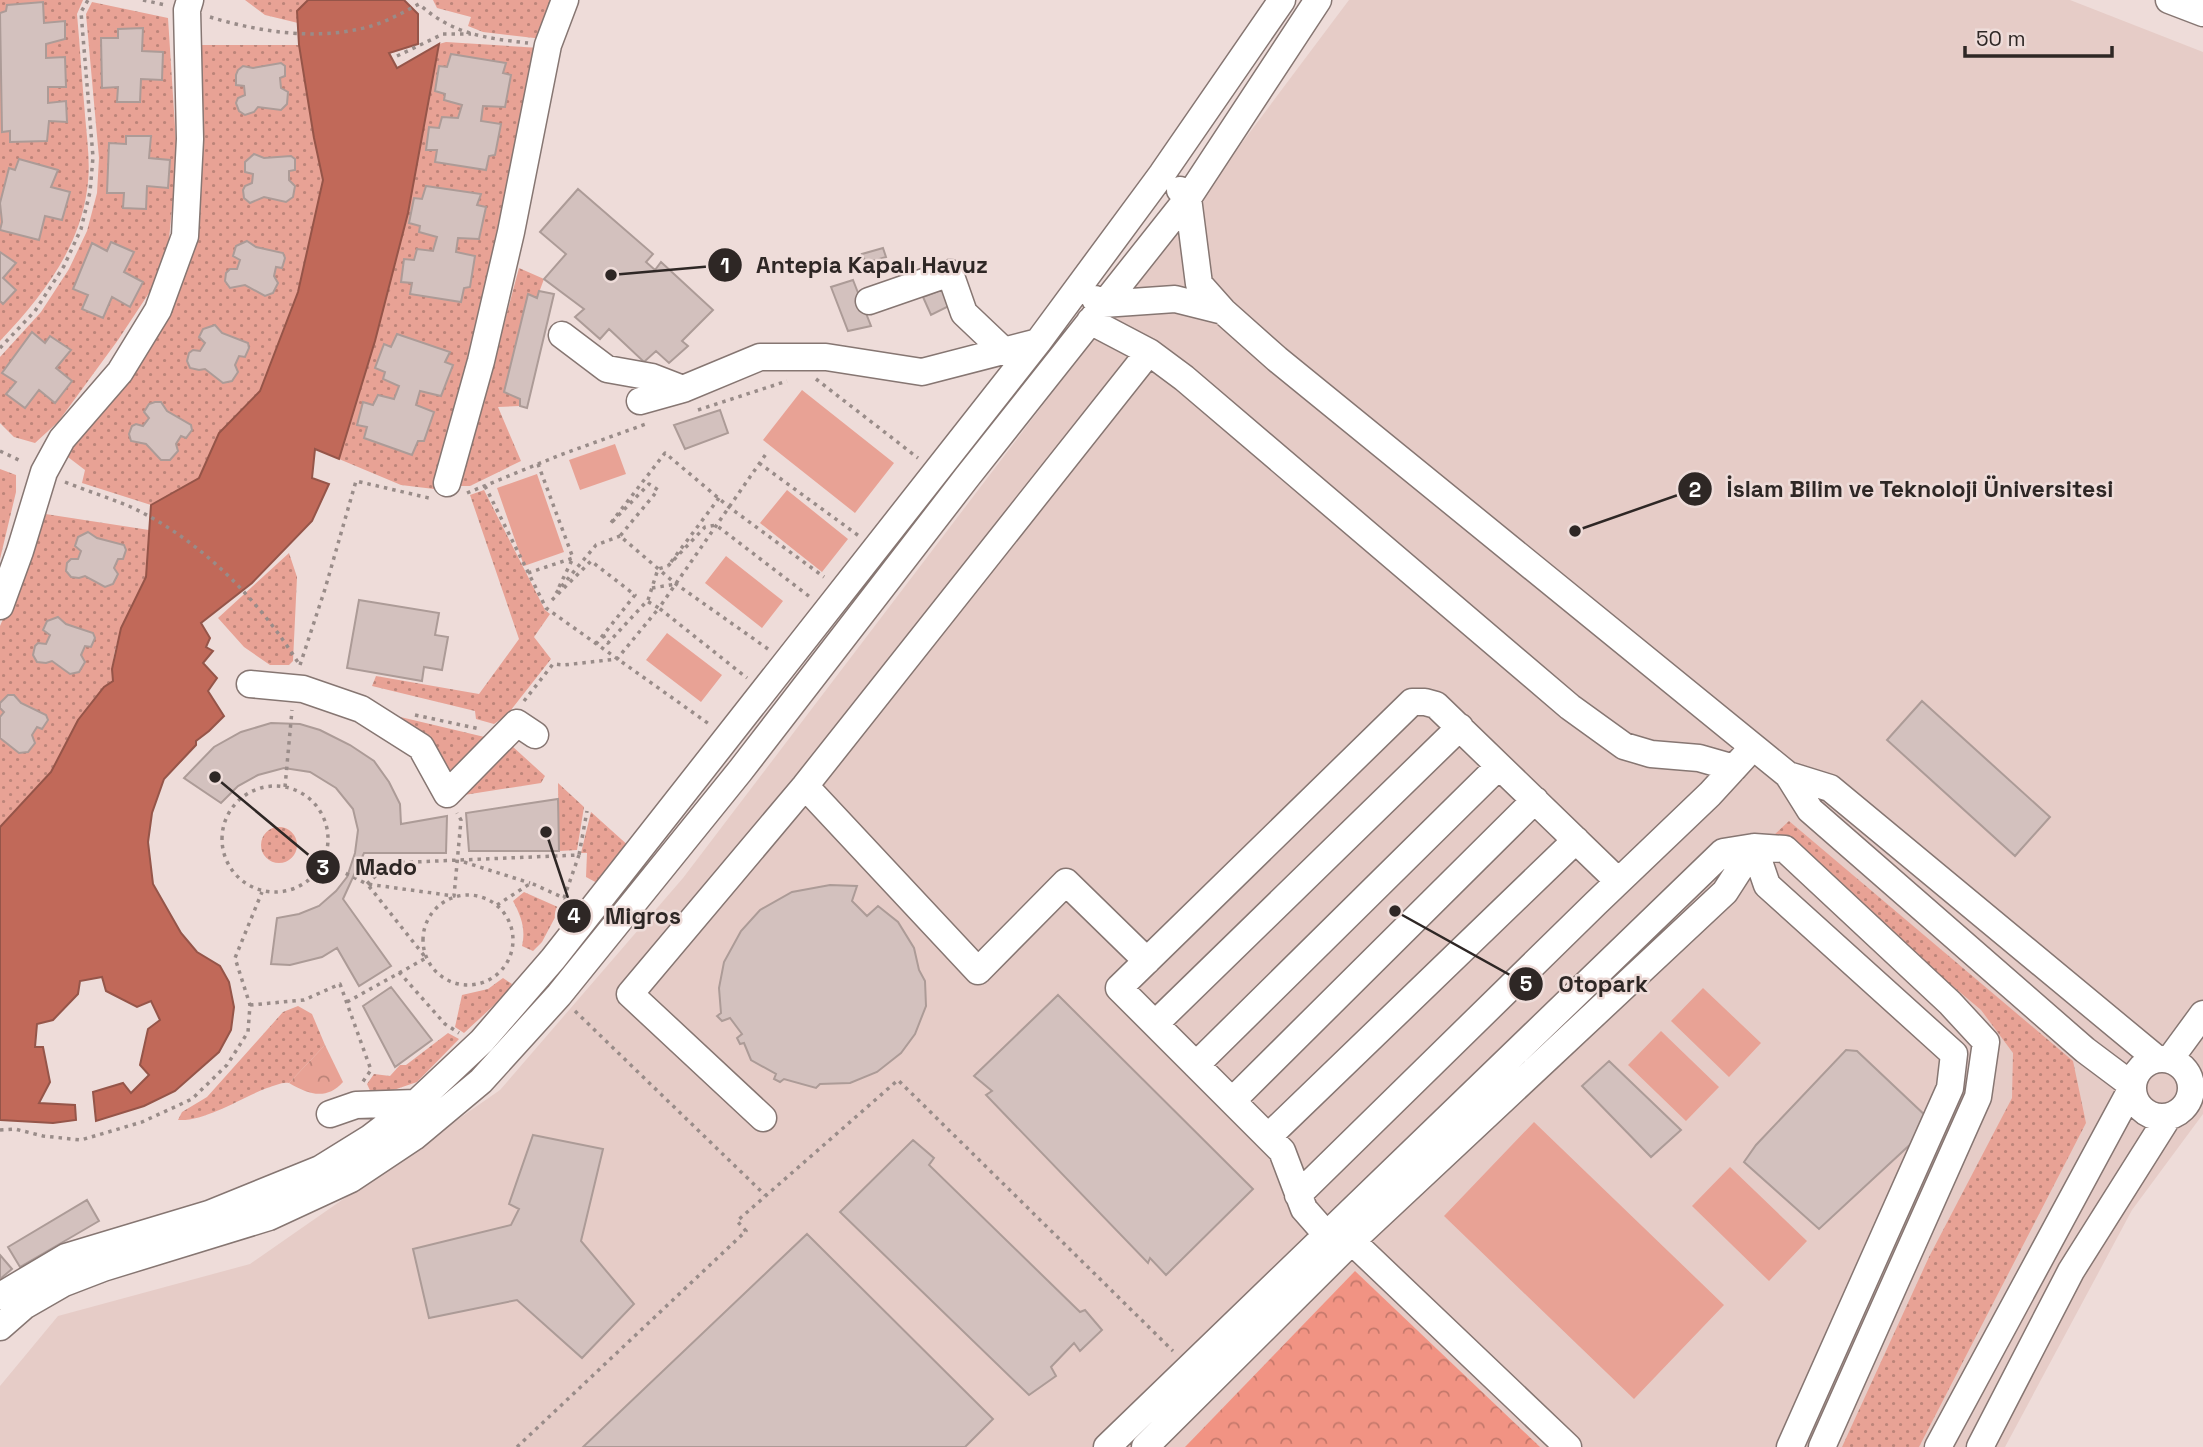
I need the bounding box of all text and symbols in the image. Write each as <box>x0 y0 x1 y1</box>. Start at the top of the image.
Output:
scale bar <box>1965 14 2112 58</box>
text: 50 m <box>1976 25 2026 52</box>
callout: Antepia Kapalı Havuz <box>707 243 1002 287</box>
text: Antepia Kapalı Havuz <box>756 250 988 280</box>
text: 1 <box>720 252 730 279</box>
callout: İslam Bilim ve Teknoloji Üniversitesi <box>1677 467 2128 511</box>
text: İslam Bilim ve Teknoloji Üniversitesi <box>1727 474 2113 504</box>
text: 2 <box>1689 476 1701 503</box>
callout: Mado <box>306 845 431 889</box>
text: Mado <box>355 852 417 882</box>
text: 3 <box>317 854 329 881</box>
callout: Migros <box>556 894 695 938</box>
text: Migros <box>605 901 681 931</box>
text: 4 <box>567 902 581 929</box>
callout: Otopark <box>1509 962 1662 1006</box>
text: Otopark <box>1558 969 1648 999</box>
text: 5 <box>1520 970 1532 997</box>

